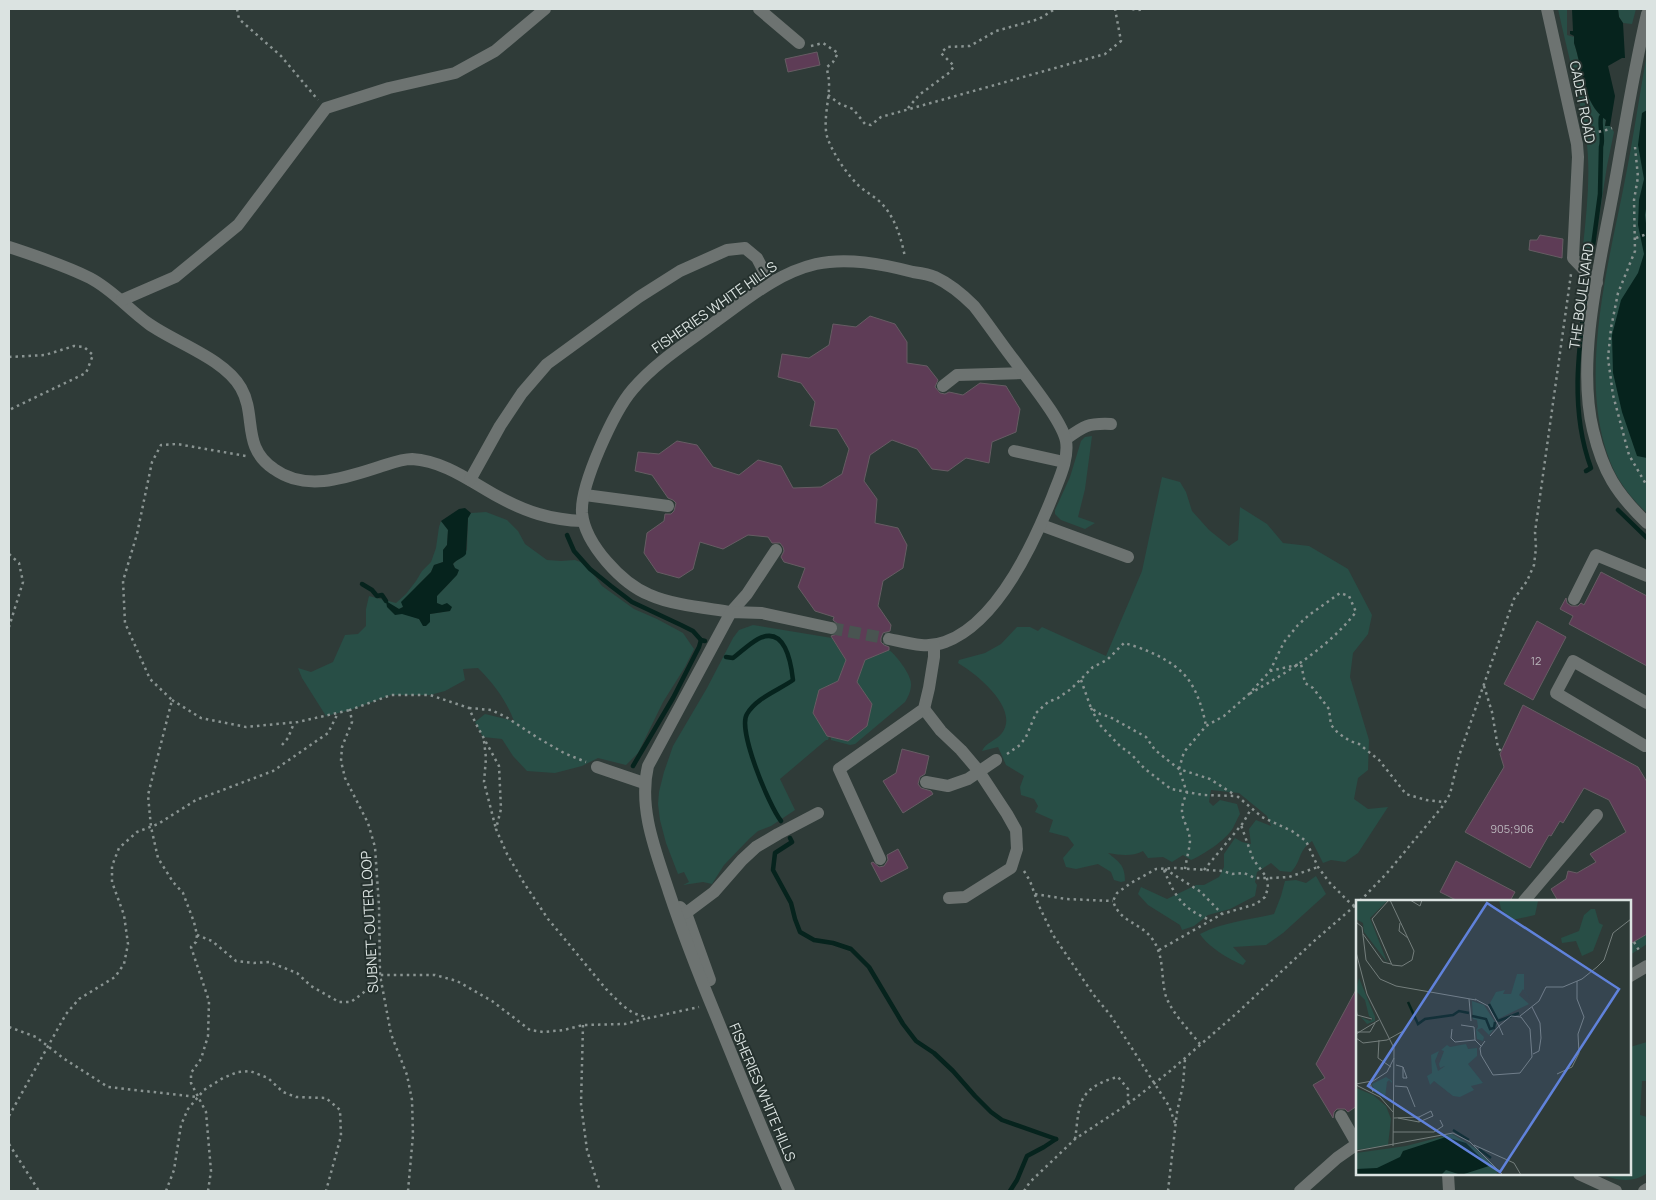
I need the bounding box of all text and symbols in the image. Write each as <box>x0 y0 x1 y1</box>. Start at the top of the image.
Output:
street label: CADET ROAD <box>1566 59 1600 145</box>
street label: THE BOULEVARD <box>1564 242 1598 350</box>
street label: FISHERIES WHITE HILLS <box>648 256 781 357</box>
house number: 12 <box>1531 653 1541 668</box>
house number: 905;906 <box>1490 821 1534 836</box>
street label: SUBNET-OUTER LOOP <box>356 850 382 994</box>
inset map <box>1356 900 1631 1175</box>
street label: FISHERIES WHITE HILLS <box>725 1020 801 1164</box>

